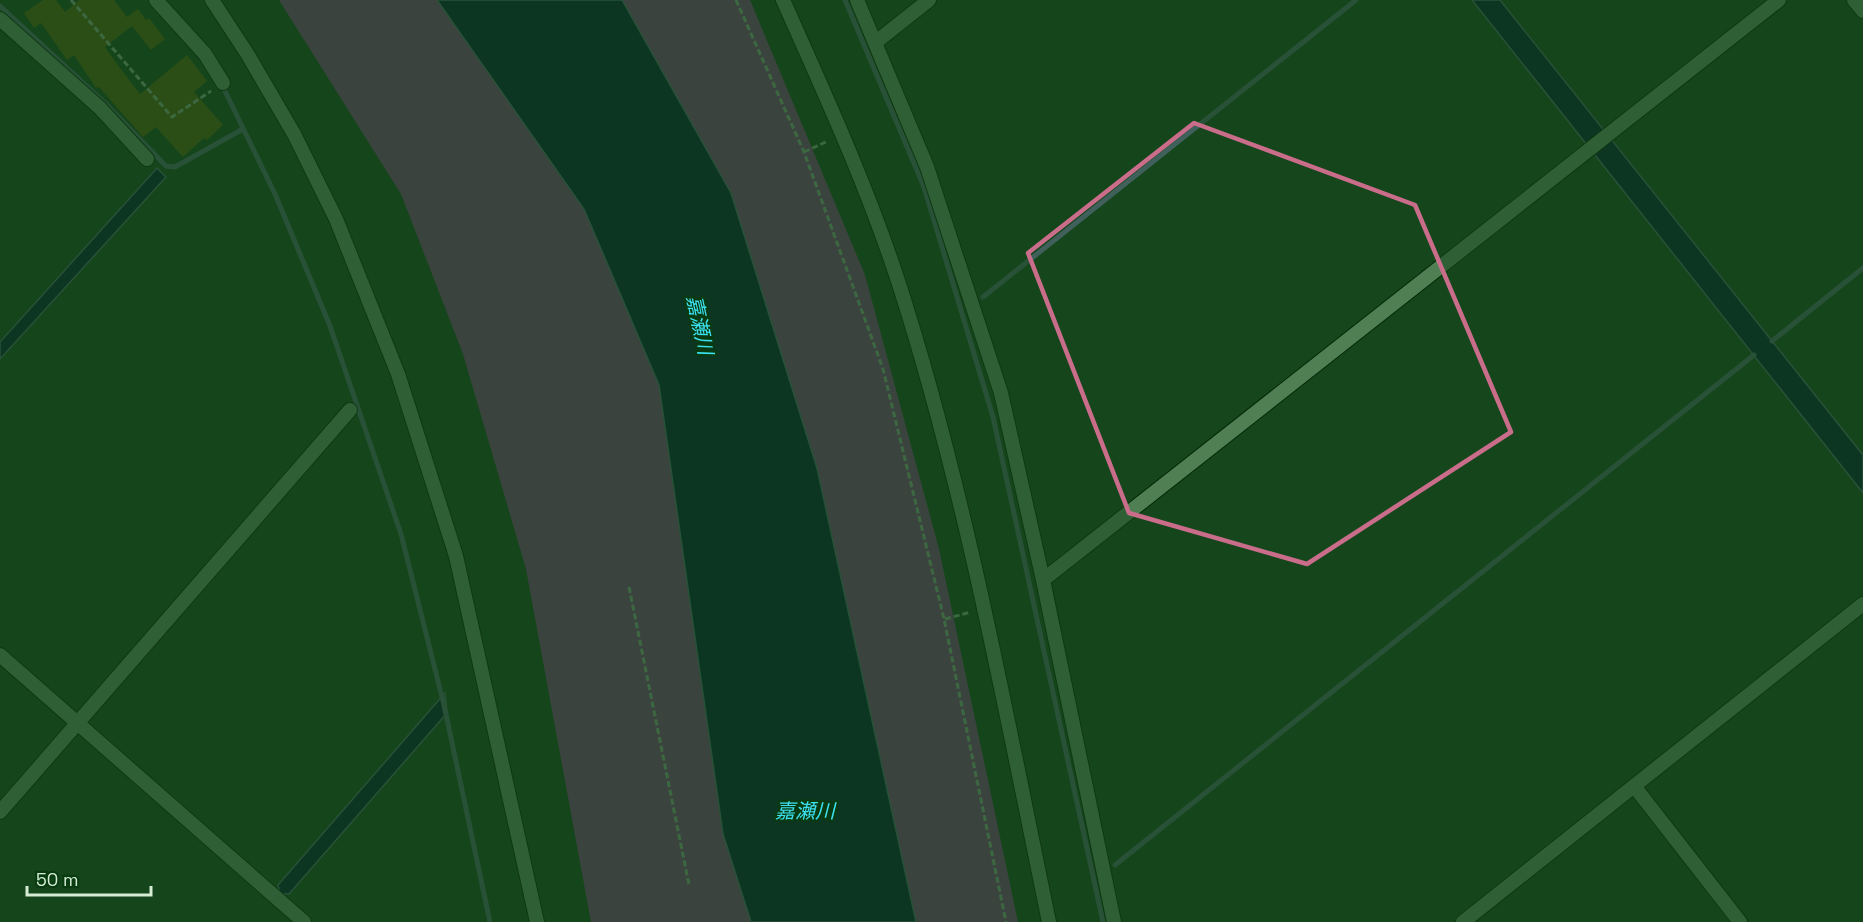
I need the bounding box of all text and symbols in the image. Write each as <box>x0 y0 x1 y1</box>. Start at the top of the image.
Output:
water label: 嘉瀬川 <box>681 293 719 359</box>
water label: 嘉瀬川 <box>775 798 837 824</box>
scale bar <box>27 859 152 897</box>
text: 50 m <box>36 868 78 891</box>

